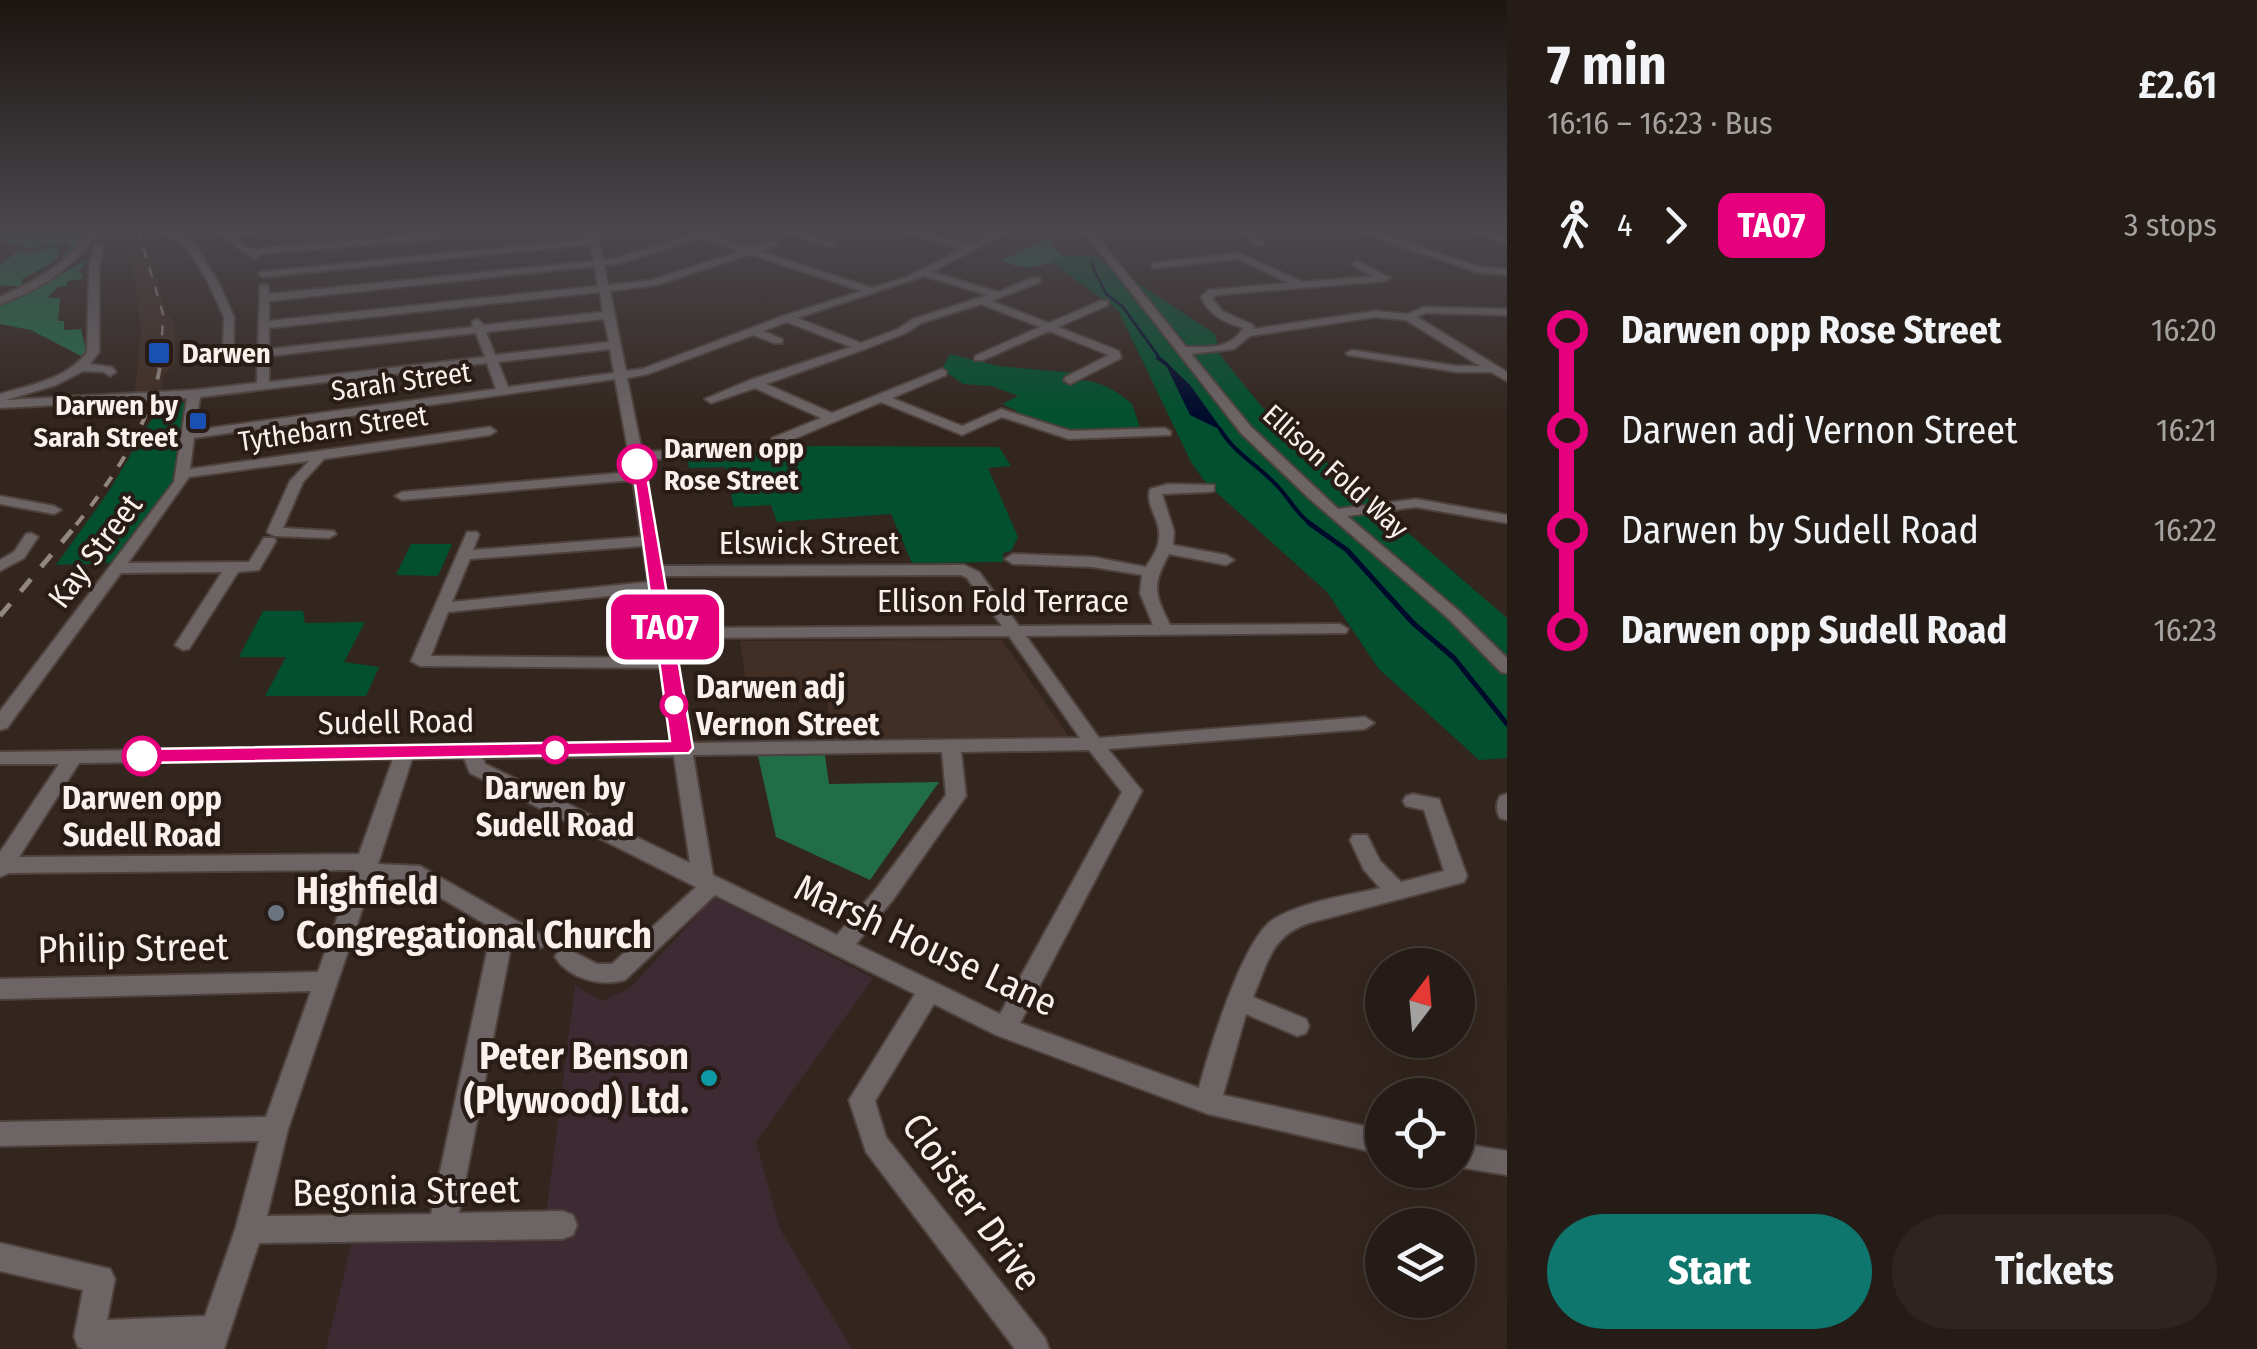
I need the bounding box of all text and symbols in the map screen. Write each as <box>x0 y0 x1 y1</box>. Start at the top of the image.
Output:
text: 7 min <box>1547 33 1667 99</box>
text: £2.61 <box>2138 62 2217 108</box>
text: 16:16 – 16:23 · Bus <box>1547 104 1773 142</box>
icon: walk <box>1547 198 1602 253</box>
icon: forward <box>1648 198 1703 253</box>
text: TA07 <box>1738 204 1805 246</box>
text: 4 <box>1617 206 1633 244</box>
text: 3 stops <box>2124 206 2217 244</box>
text: Darwen opp Rose Street <box>1621 307 2001 353</box>
text: 16:20 <box>2151 311 2217 349</box>
place label: Darwen <box>182 337 271 370</box>
marker: Darwen <box>146 340 172 366</box>
street label: Sarah Street <box>329 355 474 408</box>
place label: Darwen by Sarah Street <box>34 389 179 454</box>
street label: Ellison Fold Way <box>1256 398 1415 545</box>
street label: Tythebarn Street <box>236 399 430 458</box>
text: Darwen adj Vernon Street <box>1621 407 2018 453</box>
marker: Darwen by Sarah Street <box>187 410 209 432</box>
text: 16:21 <box>2156 411 2217 449</box>
place label: Darwen opp Rose Street <box>664 432 804 497</box>
marker: Darwen opp Rose Street <box>618 445 656 483</box>
street label: Kay Street <box>40 486 150 615</box>
text: Darwen by Sudell Road <box>1621 507 1979 553</box>
text: 16:22 <box>2154 511 2217 549</box>
street label: Elswick Street <box>719 524 900 562</box>
street label: Ellison Fold Terrace <box>877 582 1129 620</box>
line badge: TA07 <box>595 594 735 660</box>
text: TA07 <box>631 606 699 648</box>
text: Darwen opp Sudell Road <box>1621 607 2007 653</box>
text: 16:23 <box>2153 611 2217 649</box>
place label: Darwen adj Vernon Street <box>695 668 880 743</box>
marker: Darwen adj Vernon Street <box>661 692 687 718</box>
street label: Sudell Road <box>318 702 474 742</box>
marker: Darwen opp Sudell Road <box>123 737 161 775</box>
marker: Darwen by Sudell Road <box>542 737 568 763</box>
place label: Darwen by Sudell Road <box>476 769 634 844</box>
place label: Darwen opp Sudell Road <box>62 779 222 854</box>
street label: Marsh House Lane <box>787 864 1065 1026</box>
place label: Highfield Congregational Church <box>296 868 652 958</box>
marker: Highfield Congregational Church <box>265 902 287 924</box>
street label: Philip Street <box>37 923 229 973</box>
north arrow <box>1365 948 1475 1058</box>
map controls <box>1365 948 1475 1318</box>
place label: Peter Benson (Plywood) Ltd. <box>464 1033 689 1123</box>
marker: Peter Benson (Plywood) Ltd. <box>698 1067 720 1089</box>
button: locate <box>1365 1078 1475 1188</box>
street label: Cloister Drive <box>892 1104 1052 1300</box>
street label: Begonia Street <box>292 1166 521 1216</box>
button: layers <box>1365 1208 1475 1318</box>
button: Start <box>1547 1214 1872 1329</box>
button: Tickets <box>1892 1214 2217 1329</box>

